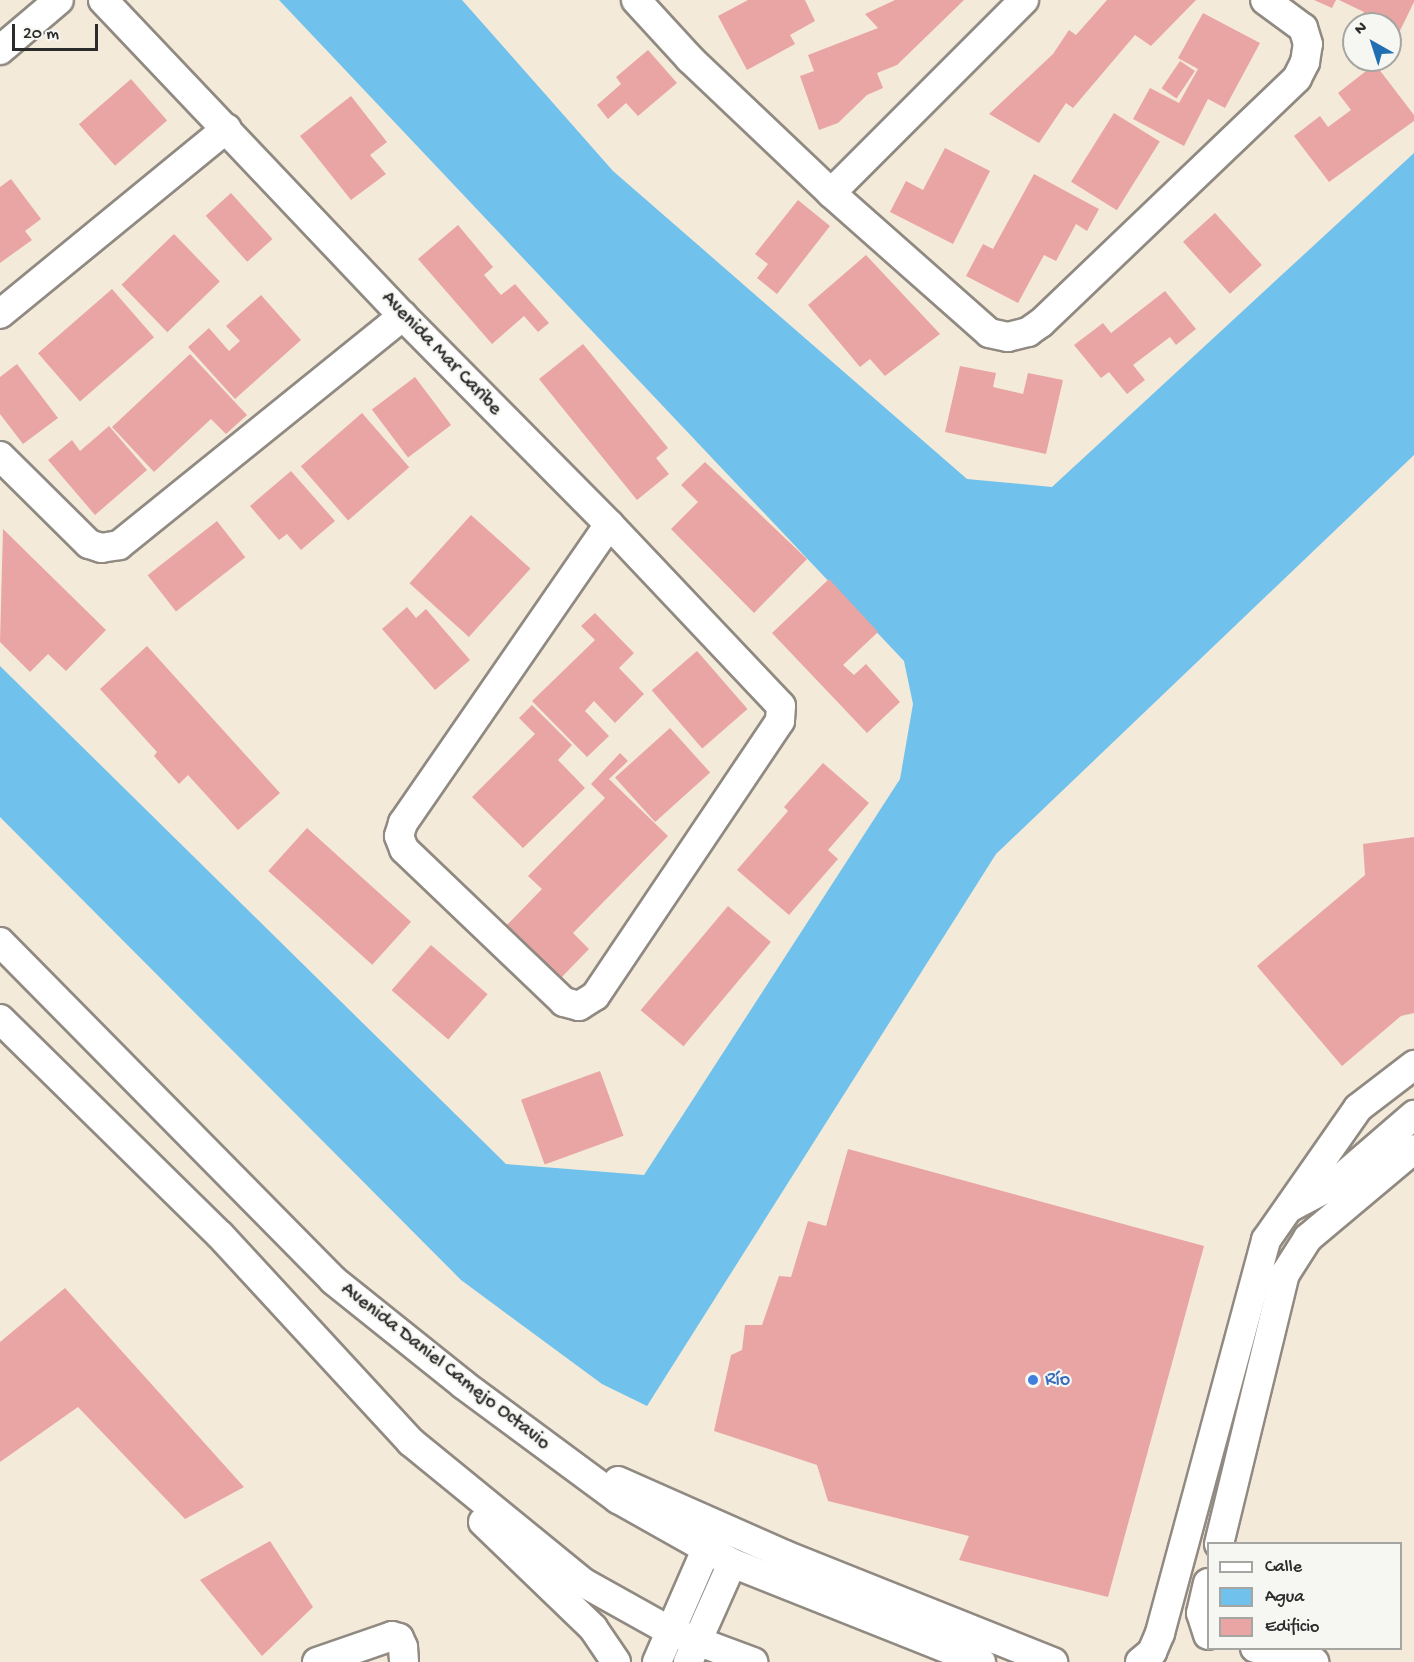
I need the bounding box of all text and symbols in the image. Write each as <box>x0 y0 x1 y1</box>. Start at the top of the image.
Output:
scale bar <box>15 12 100 50</box>
north arrow <box>1342 12 1402 72</box>
text: N <box>1352 19 1372 40</box>
text: 20 m <box>23 24 59 45</box>
street label: Avenida Mar Caribe <box>376 287 506 421</box>
street label: Avenida Daniel Camejo Octavio <box>336 1278 554 1456</box>
place label: Río <box>1045 1368 1070 1392</box>
marker: Río <box>1026 1373 1040 1387</box>
legend <box>1207 1542 1402 1650</box>
text: Calle <box>1265 1557 1302 1578</box>
text: Agua <box>1265 1587 1304 1608</box>
text: Edificio <box>1265 1617 1319 1638</box>

